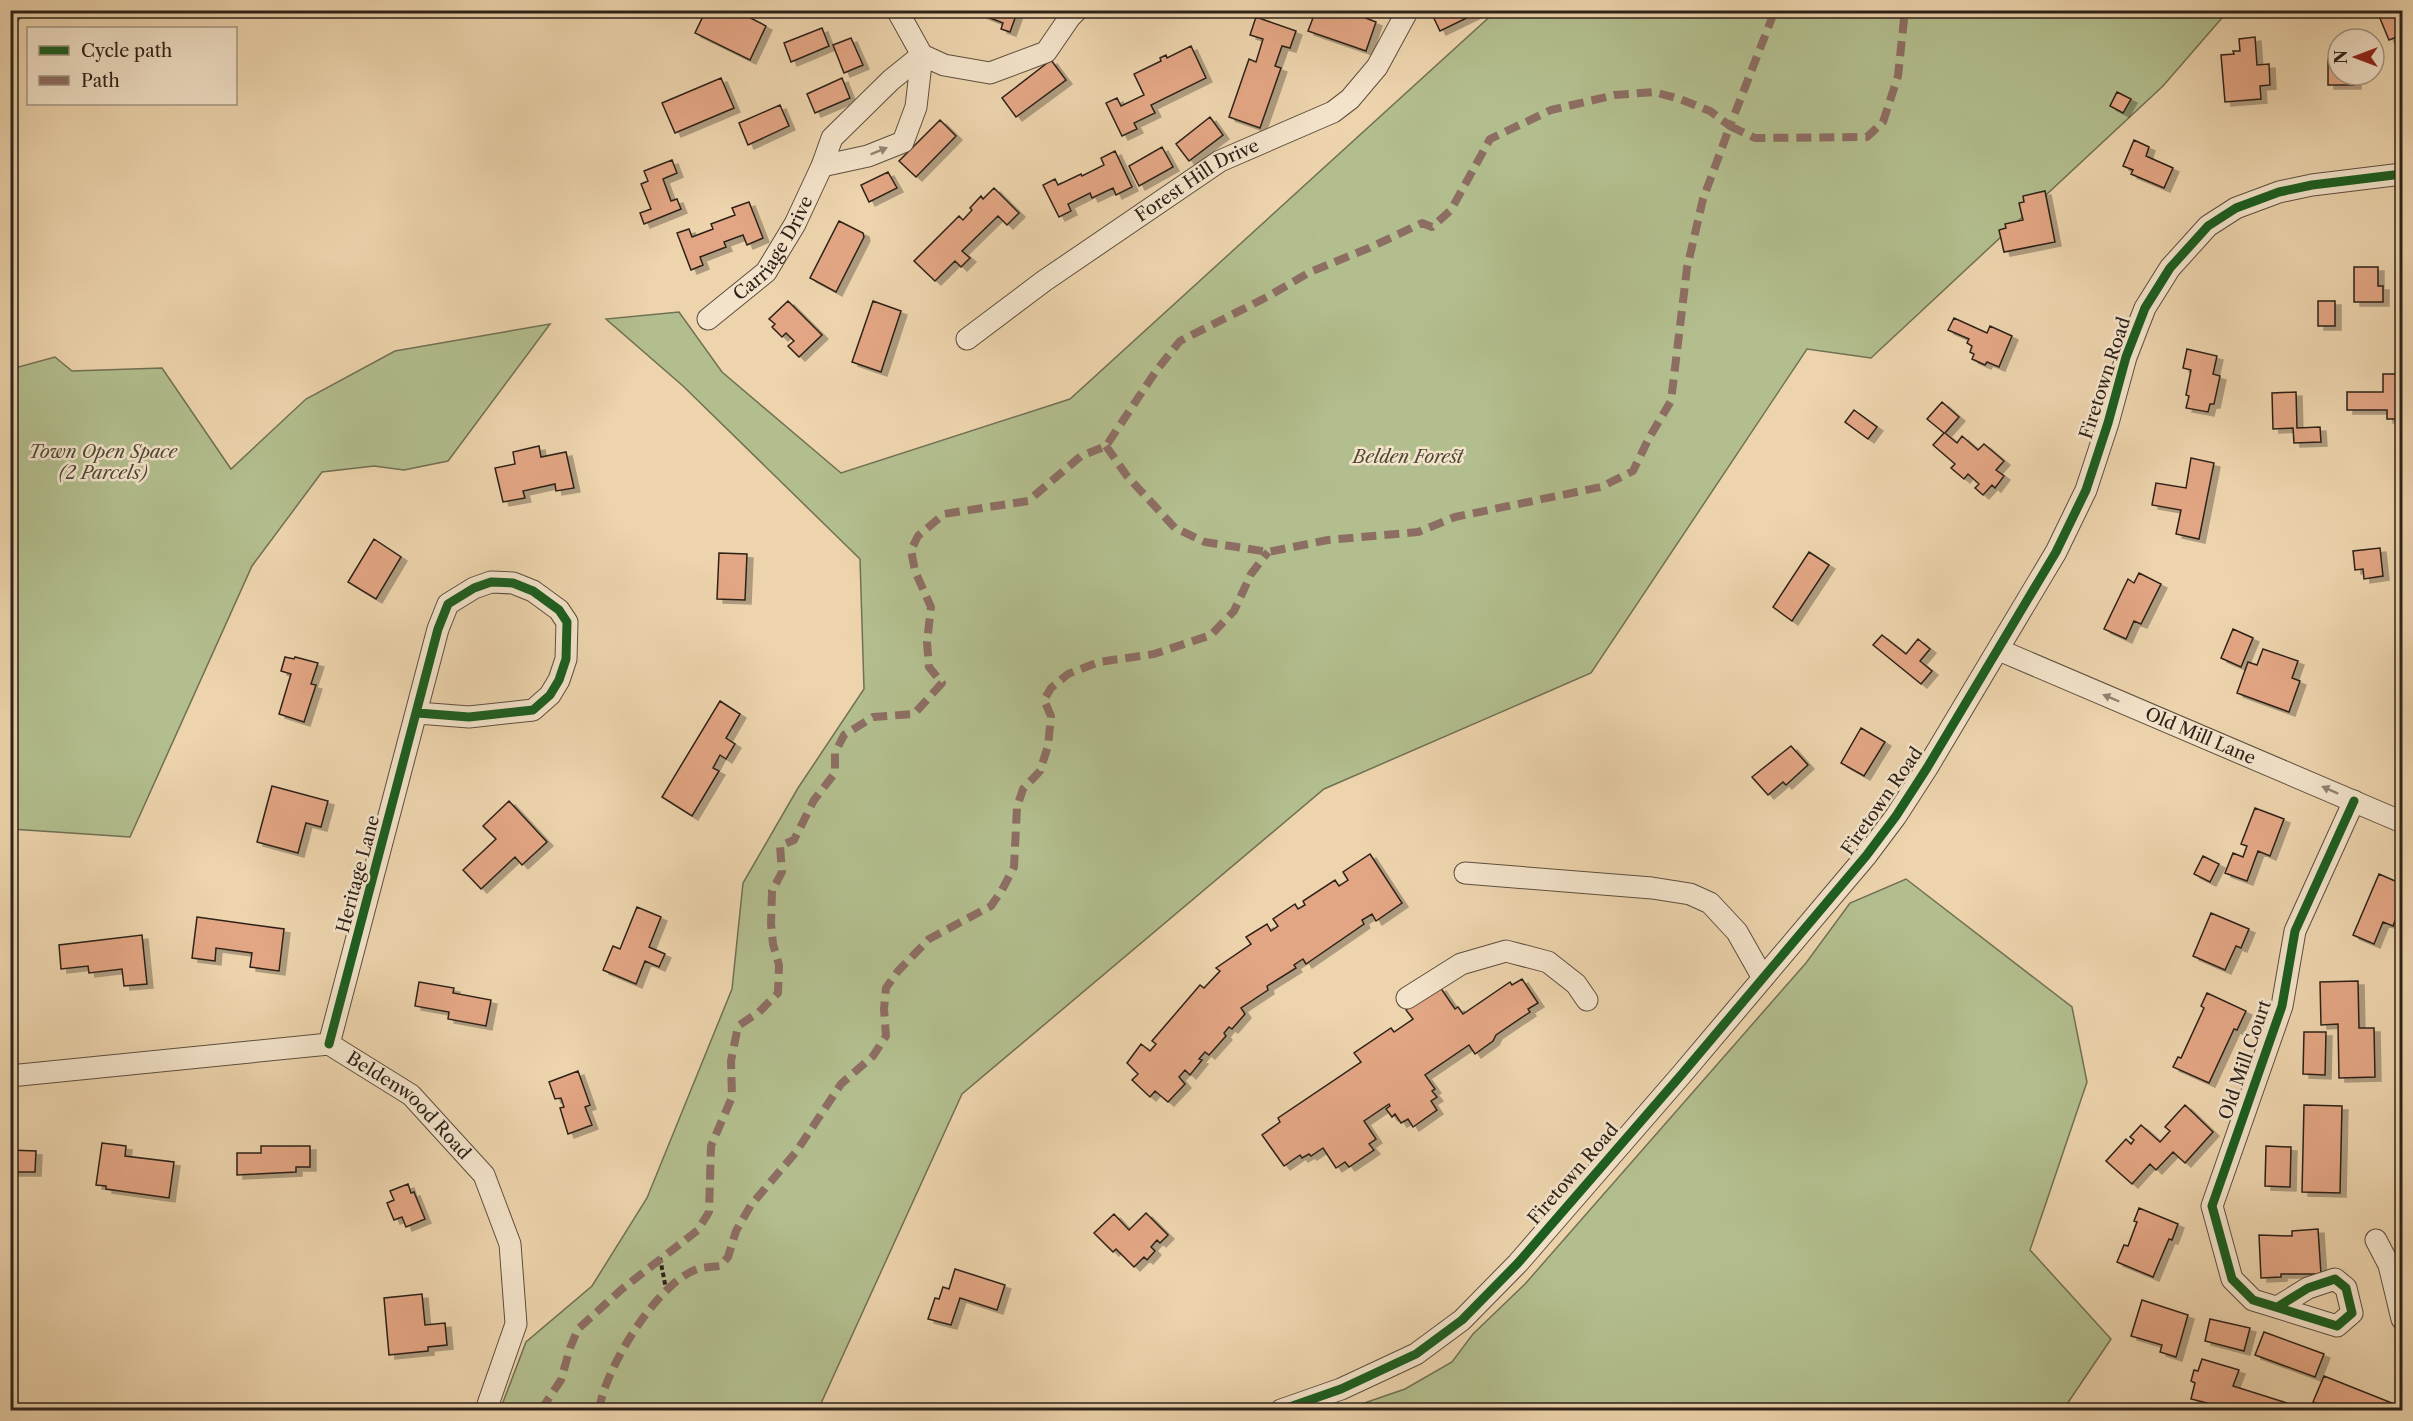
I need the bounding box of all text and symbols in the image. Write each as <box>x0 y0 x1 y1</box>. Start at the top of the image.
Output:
legend <box>27 27 237 105</box>
north arrow <box>2326 27 2386 87</box>
text: Cycle path <box>81 40 172 62</box>
text: N <box>2331 50 2351 64</box>
text: Path <box>81 70 120 92</box>
street label: Forest Hill Drive <box>1131 134 1262 227</box>
one-way arrow <box>870 146 888 156</box>
street label: Carriage Drive <box>729 193 817 305</box>
street label: Firetown Road <box>2075 314 2135 442</box>
park label: Town Open Space (2 Parcels) <box>29 441 178 484</box>
park label: Belden Forest <box>1351 446 1465 468</box>
one-way arrow <box>2102 693 2120 703</box>
street label: Old Mill Lane <box>2142 703 2259 769</box>
street label: Firetown Road <box>1837 743 1927 859</box>
one-way arrow <box>2321 786 2338 795</box>
street label: Heritage Lane <box>332 813 384 935</box>
street label: Old Mill Court <box>2214 997 2276 1123</box>
street label: Beldenwood Road <box>343 1047 475 1164</box>
street label: Firetown Road <box>1523 1119 1623 1229</box>

